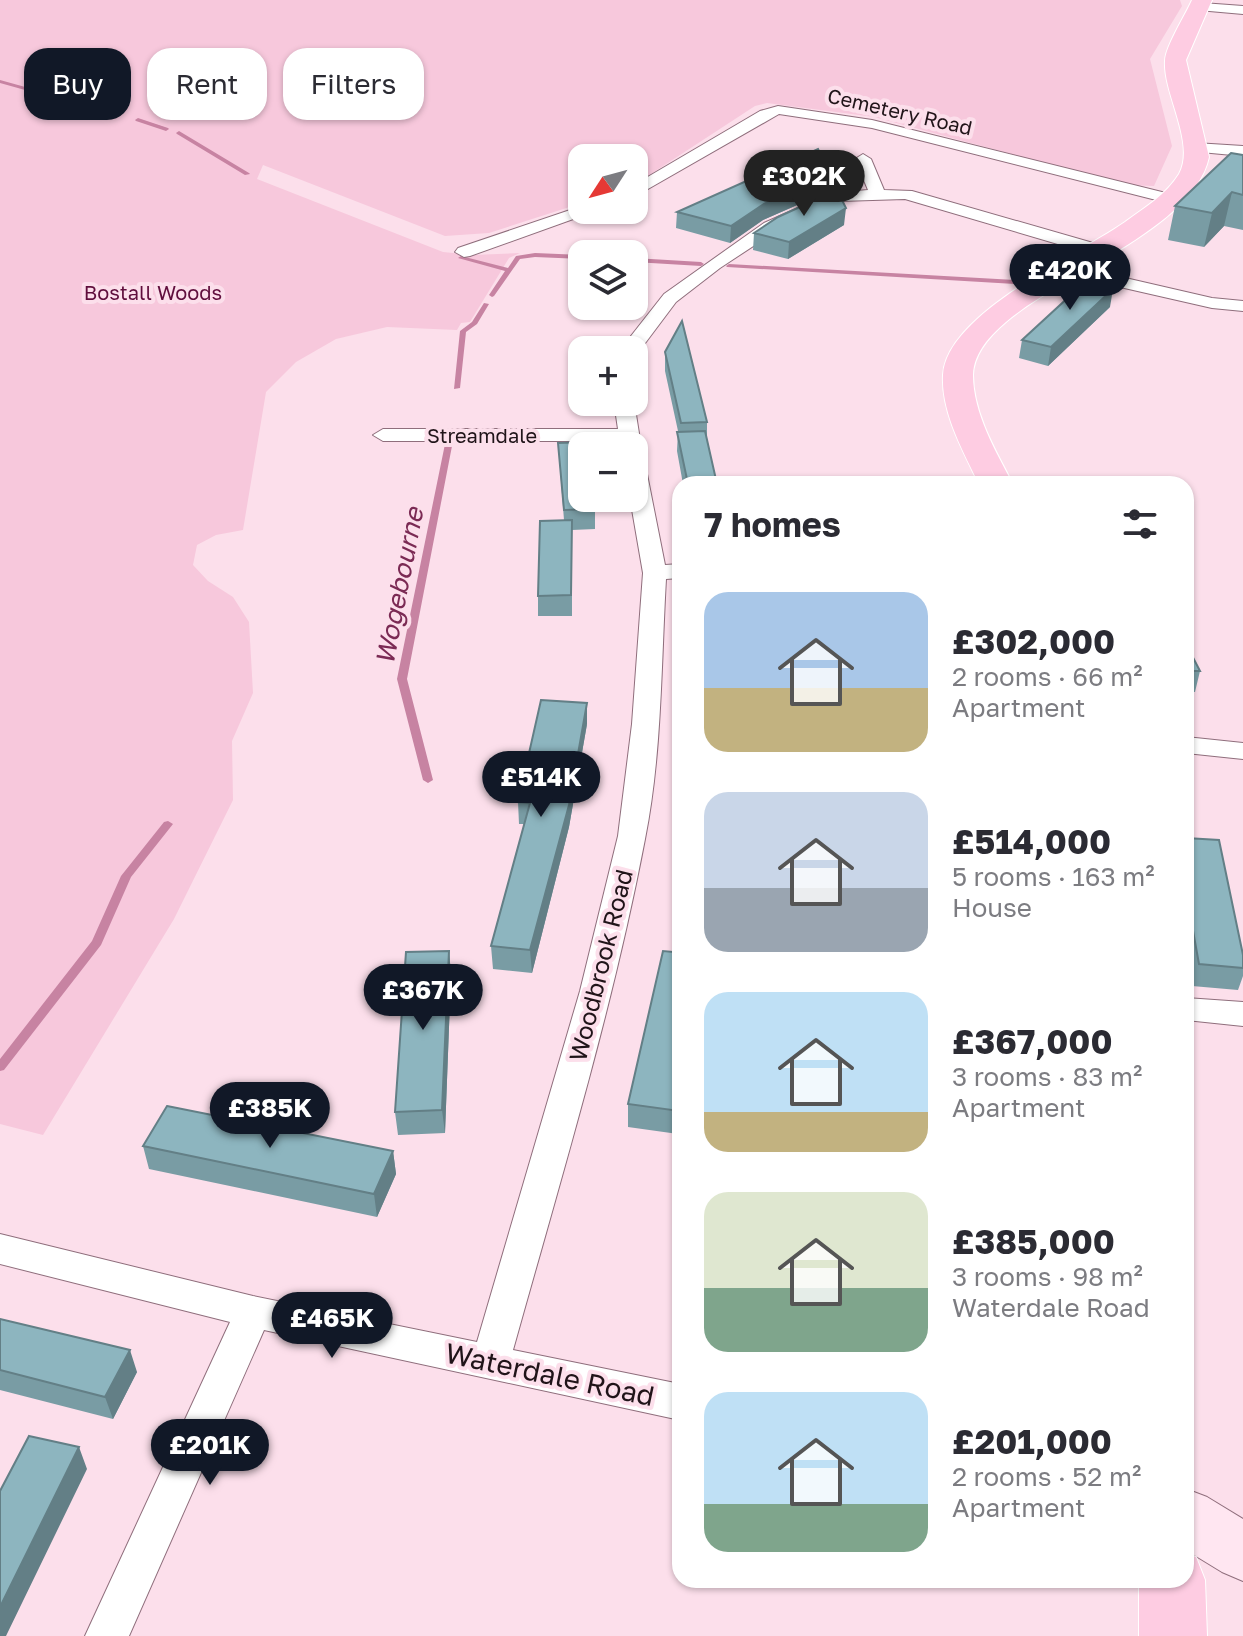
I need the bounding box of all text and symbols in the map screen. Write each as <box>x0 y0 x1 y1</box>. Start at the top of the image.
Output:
chip: Buy <box>24 48 131 120</box>
chip: Rent <box>147 48 267 120</box>
chip: Filters <box>283 48 424 120</box>
street label: Cemetery Road <box>825 83 975 139</box>
north arrow <box>568 144 648 224</box>
map controls <box>568 144 648 512</box>
pin: £302K <box>748 150 860 218</box>
text: £302K <box>762 160 846 191</box>
button: layers <box>568 240 648 320</box>
pin: £420K <box>1014 244 1126 312</box>
text: £420K <box>1027 254 1113 285</box>
park label: Bostall Woods <box>84 280 222 304</box>
button: + <box>568 336 648 416</box>
street label: Streamdale <box>427 423 537 447</box>
button: − <box>568 432 648 512</box>
icon: filters <box>1118 502 1162 546</box>
water label: Wogebourne <box>369 503 430 667</box>
text: 7 homes <box>704 504 841 544</box>
text: £302,000 <box>952 621 1115 661</box>
icon: home <box>768 624 864 720</box>
text: 2 rooms · 66 m² <box>952 661 1143 692</box>
text: Apartment <box>952 692 1085 723</box>
pin: £514K <box>485 751 597 819</box>
text: £514K <box>500 761 582 792</box>
text: £514,000 <box>952 821 1111 861</box>
icon: home <box>768 824 864 920</box>
text: 5 rooms · 163 m² <box>952 861 1155 892</box>
street label: Woodbrook Road <box>562 866 638 1064</box>
text: House <box>952 892 1032 923</box>
pin: £367K <box>367 964 479 1032</box>
text: £367K <box>382 974 464 1005</box>
text: £367,000 <box>952 1021 1112 1061</box>
icon: home <box>768 1024 864 1120</box>
text: 3 rooms · 83 m² <box>952 1061 1142 1092</box>
pin: £385K <box>214 1082 326 1150</box>
text: £385K <box>228 1092 312 1123</box>
text: Apartment <box>952 1092 1085 1123</box>
text: £385,000 <box>952 1221 1115 1261</box>
icon: home <box>768 1224 864 1320</box>
text: 3 rooms · 98 m² <box>952 1261 1143 1292</box>
pin: £465K <box>276 1292 388 1360</box>
text: Waterdale Road <box>952 1292 1150 1323</box>
text: £465K <box>290 1302 374 1333</box>
street label: Waterdale Road <box>442 1336 658 1412</box>
pin: £201K <box>154 1419 266 1487</box>
text: £201,000 <box>952 1421 1112 1461</box>
icon: home <box>768 1424 864 1520</box>
text: £201K <box>169 1429 251 1460</box>
text: 2 rooms · 52 m² <box>952 1461 1141 1492</box>
text: Apartment <box>952 1492 1085 1523</box>

